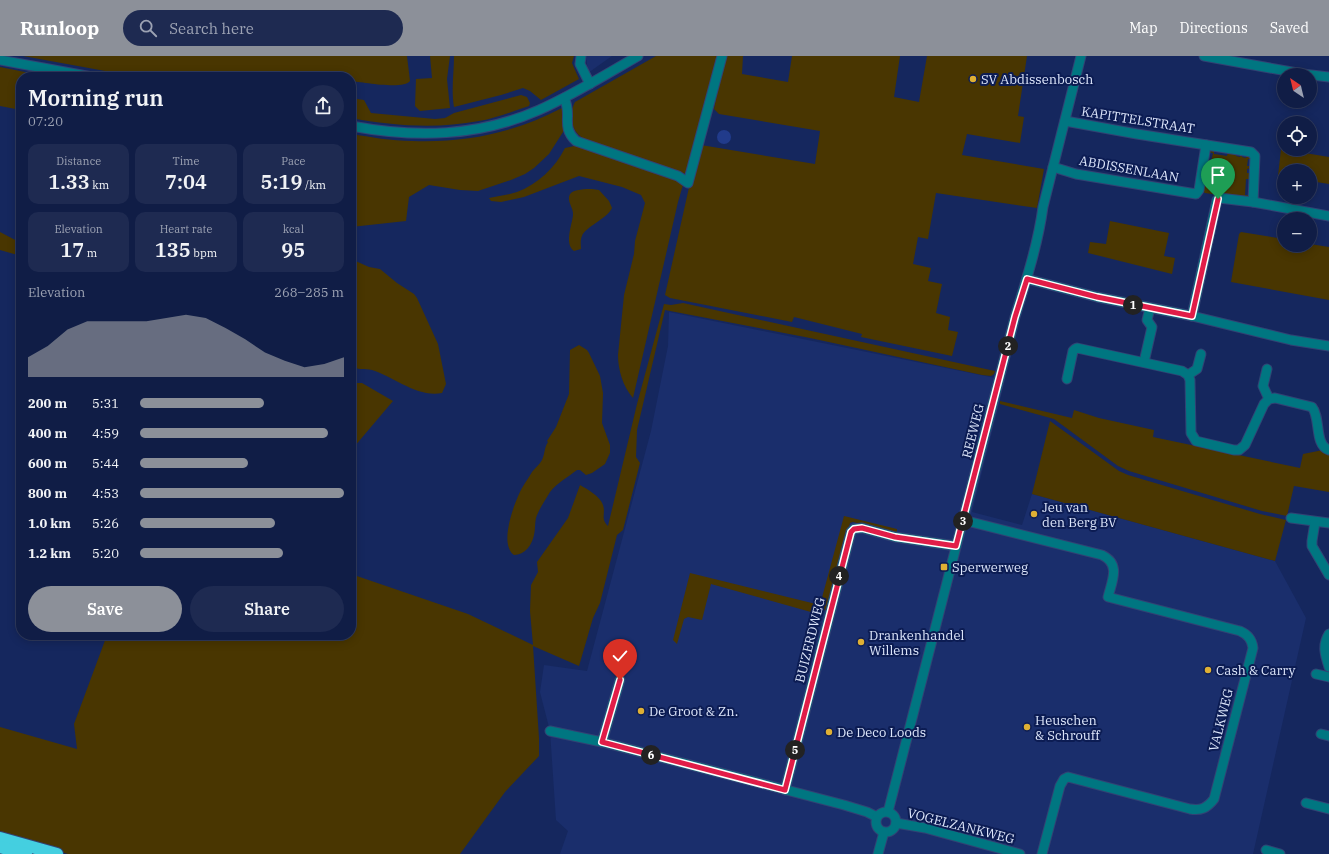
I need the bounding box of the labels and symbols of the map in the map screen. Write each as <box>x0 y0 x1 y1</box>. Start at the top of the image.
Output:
north arrow <box>1277 68 1317 108</box>
place label: SV Abdissenbosch <box>981 71 1093 88</box>
marker: SV Abdissenbosch <box>968 74 978 84</box>
street label: KAPITTELSTRAAT <box>1080 103 1196 137</box>
street label: ABDISSENLAAN <box>1078 152 1180 186</box>
pin <box>1201 158 1235 199</box>
pin: 1 <box>1123 295 1143 315</box>
pin: 2 <box>998 336 1018 356</box>
street label: REEWEG <box>958 402 988 460</box>
place label: Jeu van den Berg BV <box>1042 499 1117 531</box>
marker: Jeu van den Berg BV <box>1029 509 1039 519</box>
pin: 3 <box>953 511 973 531</box>
place label: Sperwerweg <box>952 559 1028 576</box>
marker: Sperwerweg <box>939 562 949 572</box>
pin: 4 <box>829 566 849 586</box>
street label: BUIZERDWEG <box>791 596 829 684</box>
place label: Drankenhandel Willems <box>869 627 964 659</box>
marker: Drankenhandel Willems <box>856 637 866 647</box>
pin <box>603 639 637 680</box>
place label: Cash & Carry <box>1216 662 1295 679</box>
marker: Cash & Carry <box>1203 665 1213 675</box>
street label: VALKWEG <box>1205 687 1237 753</box>
place label: De Groot & Zn. <box>649 703 738 720</box>
marker: De Groot & Zn. <box>636 706 646 716</box>
place label: Heuschen & Schrouff <box>1035 712 1101 744</box>
marker: Heuschen & Schrouff <box>1022 722 1032 732</box>
place label: De Deco Loods <box>837 724 926 741</box>
marker: De Deco Loods <box>824 727 834 737</box>
pin: 5 <box>785 740 805 760</box>
pin: 6 <box>641 745 661 765</box>
street label: VOGELZANKWEG <box>906 804 1016 848</box>

